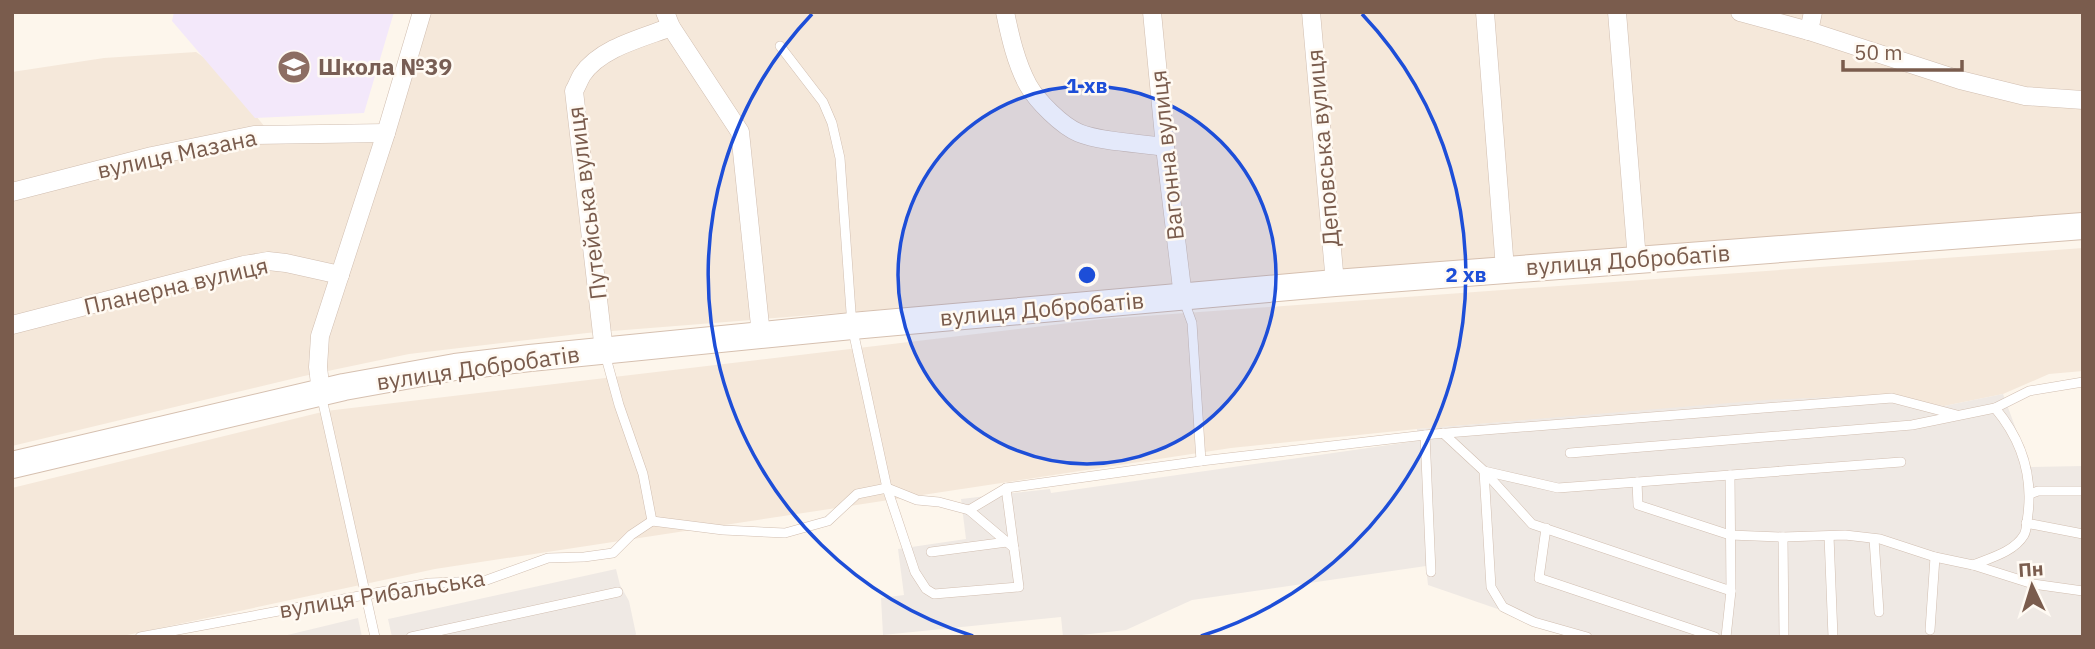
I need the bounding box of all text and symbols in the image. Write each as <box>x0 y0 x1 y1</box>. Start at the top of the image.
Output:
scale bar <box>1843 28 1962 72</box>
text: 50 m <box>1854 38 1903 66</box>
school or university icon: Школа №39 <box>275 48 313 86</box>
street label: Деповська вулиця <box>1298 48 1346 248</box>
place label: Школа №39 <box>318 51 452 81</box>
street label: Вагонна вулиця <box>1142 69 1190 242</box>
text: 1 хв <box>1066 71 1108 99</box>
street label: Путейська вулиця <box>559 105 613 301</box>
street label: вулиця Мазана <box>94 121 259 185</box>
street label: вулиця Добробатів <box>1525 237 1731 281</box>
street label: Планерна вулиця <box>81 249 271 321</box>
text: 2 хв <box>1445 260 1487 288</box>
centre of rings <box>1075 263 1099 287</box>
street label: вулиця Добробатів <box>939 284 1145 332</box>
street label: вулиця Добробатів <box>374 338 581 396</box>
north arrow <box>1997 551 2067 621</box>
text: Пн <box>2017 556 2044 582</box>
street label: вулиця Рибальська <box>277 562 487 624</box>

